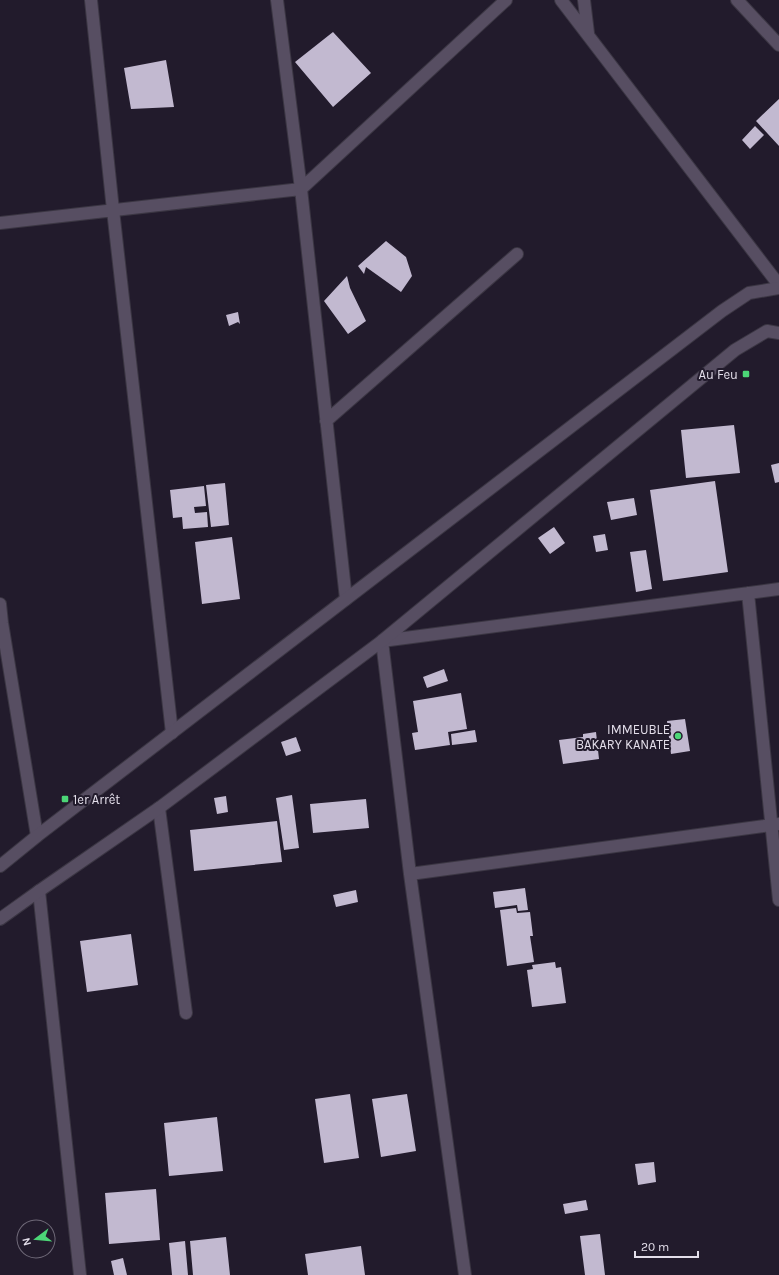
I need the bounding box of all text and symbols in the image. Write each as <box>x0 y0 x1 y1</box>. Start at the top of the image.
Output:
place label: Au Feu <box>699 367 738 382</box>
marker: Au Feu <box>741 369 751 379</box>
place label: IMMEUBLE BAKARY KANATE <box>576 722 670 752</box>
marker: IMMEUBLE BAKARY KANATE <box>673 731 683 741</box>
place label: 1er Arrêt <box>73 792 120 807</box>
marker: 1er Arrêt <box>60 794 70 804</box>
north arrow <box>16 1219 56 1259</box>
scale bar <box>635 1233 698 1259</box>
text: N <box>20 1236 34 1247</box>
text: 20 m <box>641 1240 669 1254</box>

